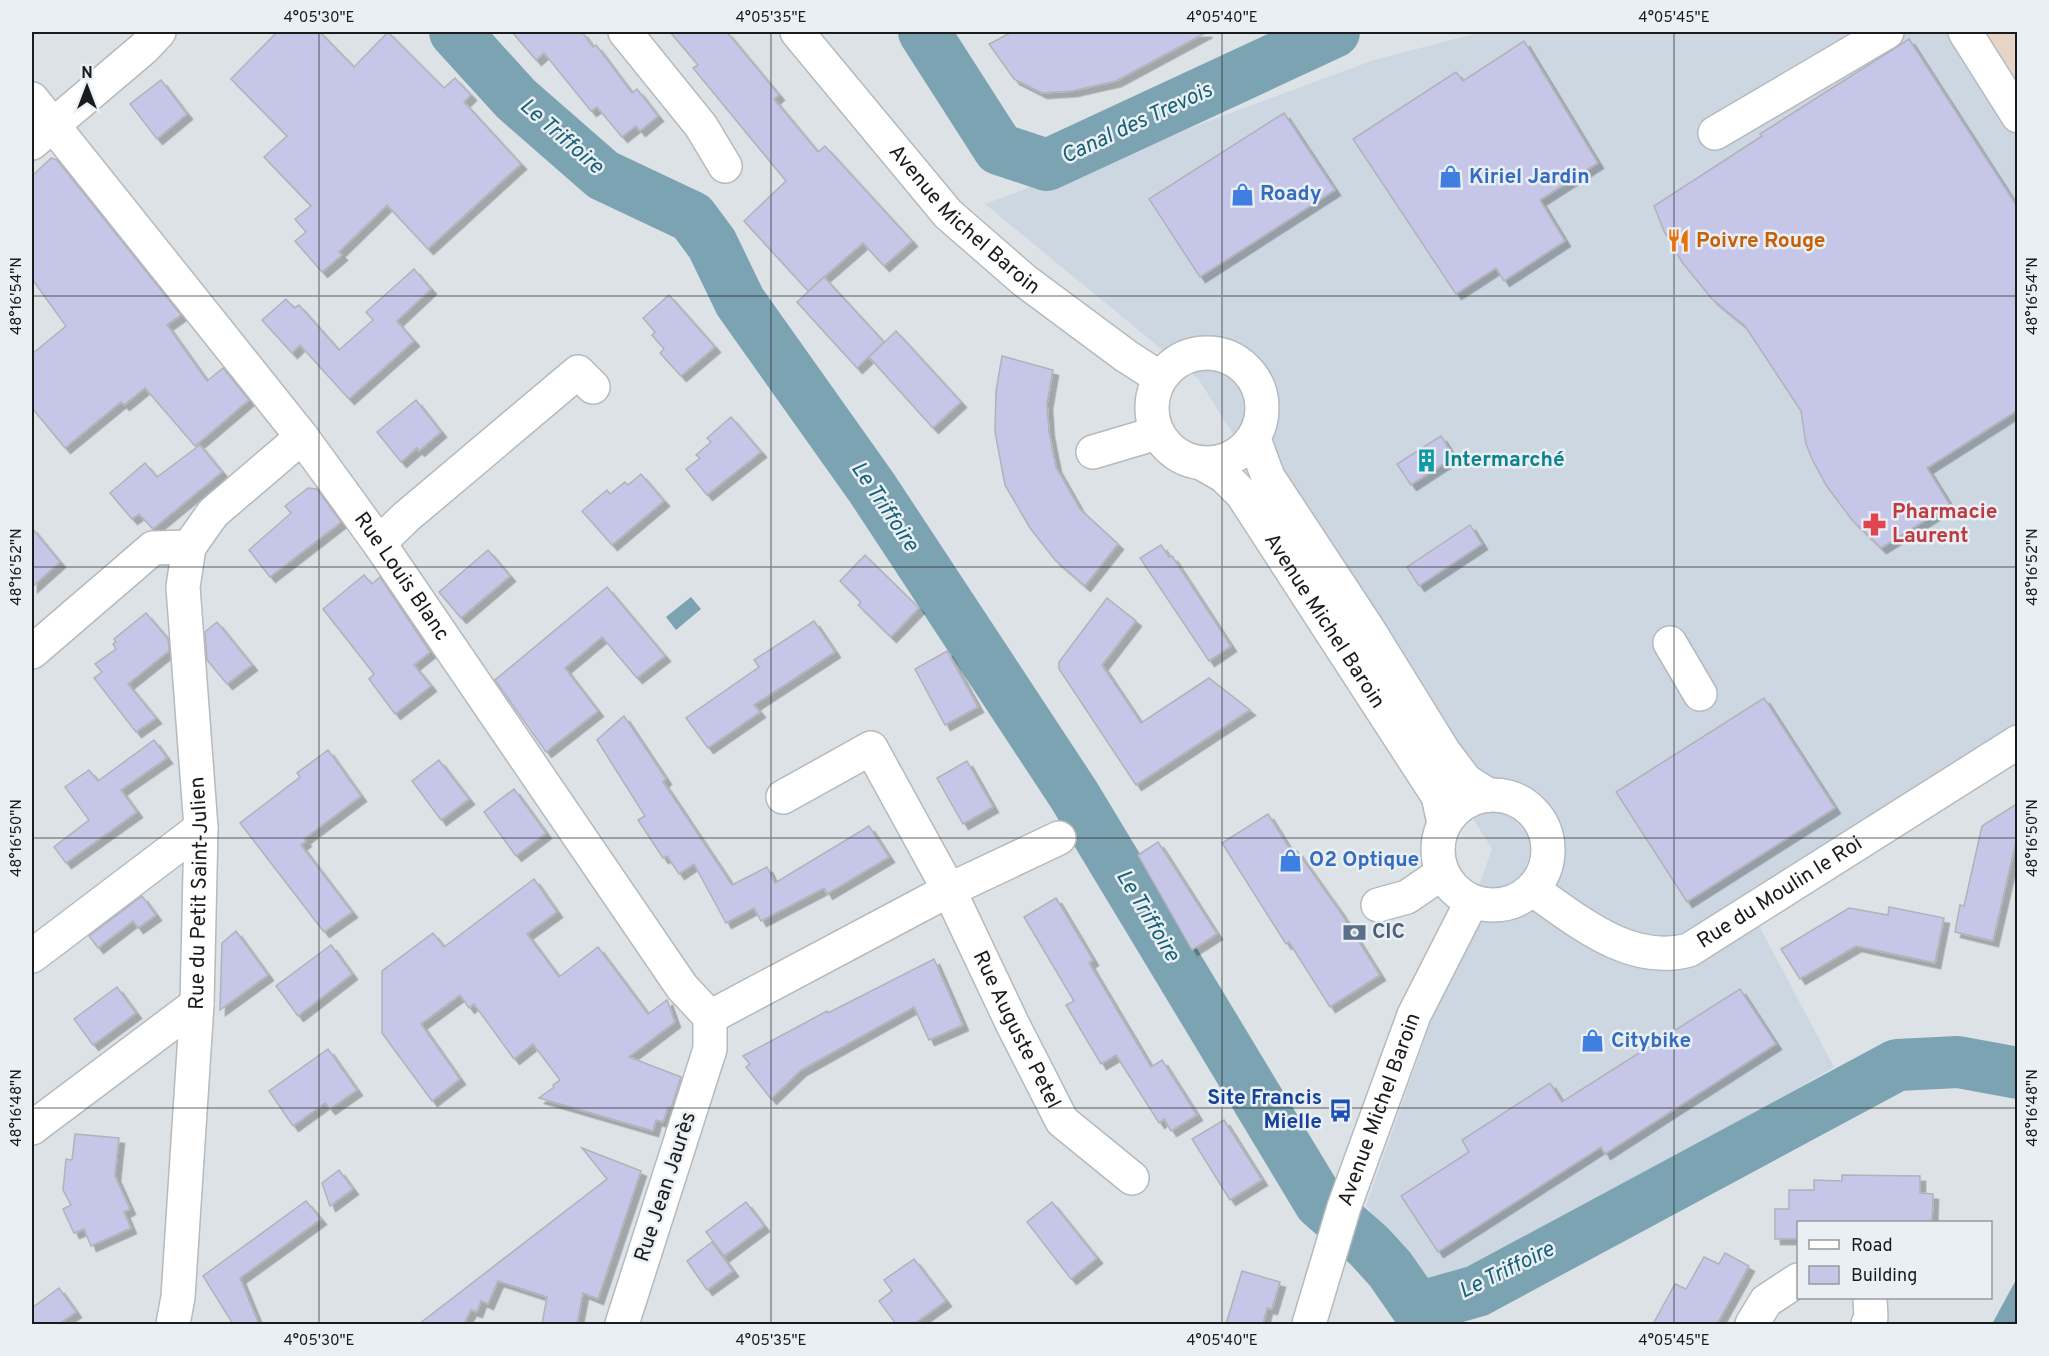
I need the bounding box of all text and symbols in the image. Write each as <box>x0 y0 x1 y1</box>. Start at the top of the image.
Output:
text: 4°05'30"E <box>283 9 355 28</box>
text: 4°05'35"E <box>736 9 807 28</box>
text: 4°05'40"E <box>1186 9 1258 28</box>
text: 4°05'45"E <box>1638 9 1710 28</box>
north arrow <box>57 57 117 117</box>
text: N <box>81 64 93 84</box>
water label: Canal des Trevois <box>1057 77 1218 171</box>
water label: Le Triffoire <box>513 93 609 181</box>
street label: Avenue Michel Baroin <box>882 139 1045 301</box>
shop icon: Kiriel Jardin <box>1438 164 1464 190</box>
place label: Kiriel Jardin <box>1469 164 1590 191</box>
shop icon: Roady <box>1229 181 1255 207</box>
place label: Roady <box>1260 181 1322 208</box>
restaurant icon: Poivre Rouge <box>1665 228 1691 254</box>
place label: Poivre Rouge <box>1696 228 1826 255</box>
text: 48°16'54"N <box>8 257 27 335</box>
text: 48°16'54"N <box>2024 257 2043 335</box>
building icon: Intermarché <box>1413 447 1439 473</box>
place label: Intermarché <box>1444 447 1565 474</box>
water label: Le Triffoire <box>844 457 924 558</box>
place label: Pharmacie Laurent <box>1892 499 1997 550</box>
street label: Rue Louis Blanc <box>348 507 455 646</box>
pharmacy icon: Pharmacie Laurent <box>1861 511 1887 537</box>
text: 48°16'52"N <box>8 528 27 606</box>
street label: Avenue Michel Baroin <box>1258 528 1391 714</box>
text: 48°16'52"N <box>2024 528 2043 606</box>
street label: Rue du Petit Saint-Julien <box>183 776 215 1010</box>
text: 48°16'50"N <box>8 799 27 877</box>
text: 48°16'50"N <box>2024 799 2043 877</box>
street label: Rue du Moulin le Roi <box>1692 830 1868 955</box>
shop icon: O2 Optique <box>1278 847 1304 873</box>
place label: O2 Optique <box>1309 847 1419 874</box>
water label: Le Triffoire <box>1109 865 1185 967</box>
bank icon: CIC <box>1341 919 1367 945</box>
place label: CIC <box>1372 919 1405 946</box>
street label: Rue Auguste Petel <box>966 946 1067 1113</box>
street label: Avenue Michel Baroin <box>1332 1009 1427 1210</box>
shop icon: Citybike <box>1580 1028 1606 1054</box>
place label: Citybike <box>1611 1028 1691 1055</box>
text: 48°16'48"N <box>8 1069 27 1147</box>
text: 48°16'48"N <box>2024 1069 2043 1147</box>
place label: Site Francis Mielle <box>1207 1085 1322 1136</box>
bus stop icon: Site Francis Mielle <box>1327 1097 1353 1123</box>
street label: Rue Jean Jaurès <box>629 1109 703 1265</box>
legend <box>1797 1221 1992 1299</box>
text: Road <box>1851 1235 1893 1258</box>
water label: Le Triffoire <box>1455 1236 1560 1306</box>
text: Building <box>1851 1265 1917 1288</box>
text: 4°05'30"E <box>283 1332 355 1351</box>
text: 4°05'35"E <box>736 1332 807 1351</box>
text: 4°05'40"E <box>1186 1332 1258 1351</box>
text: 4°05'45"E <box>1638 1332 1710 1351</box>

